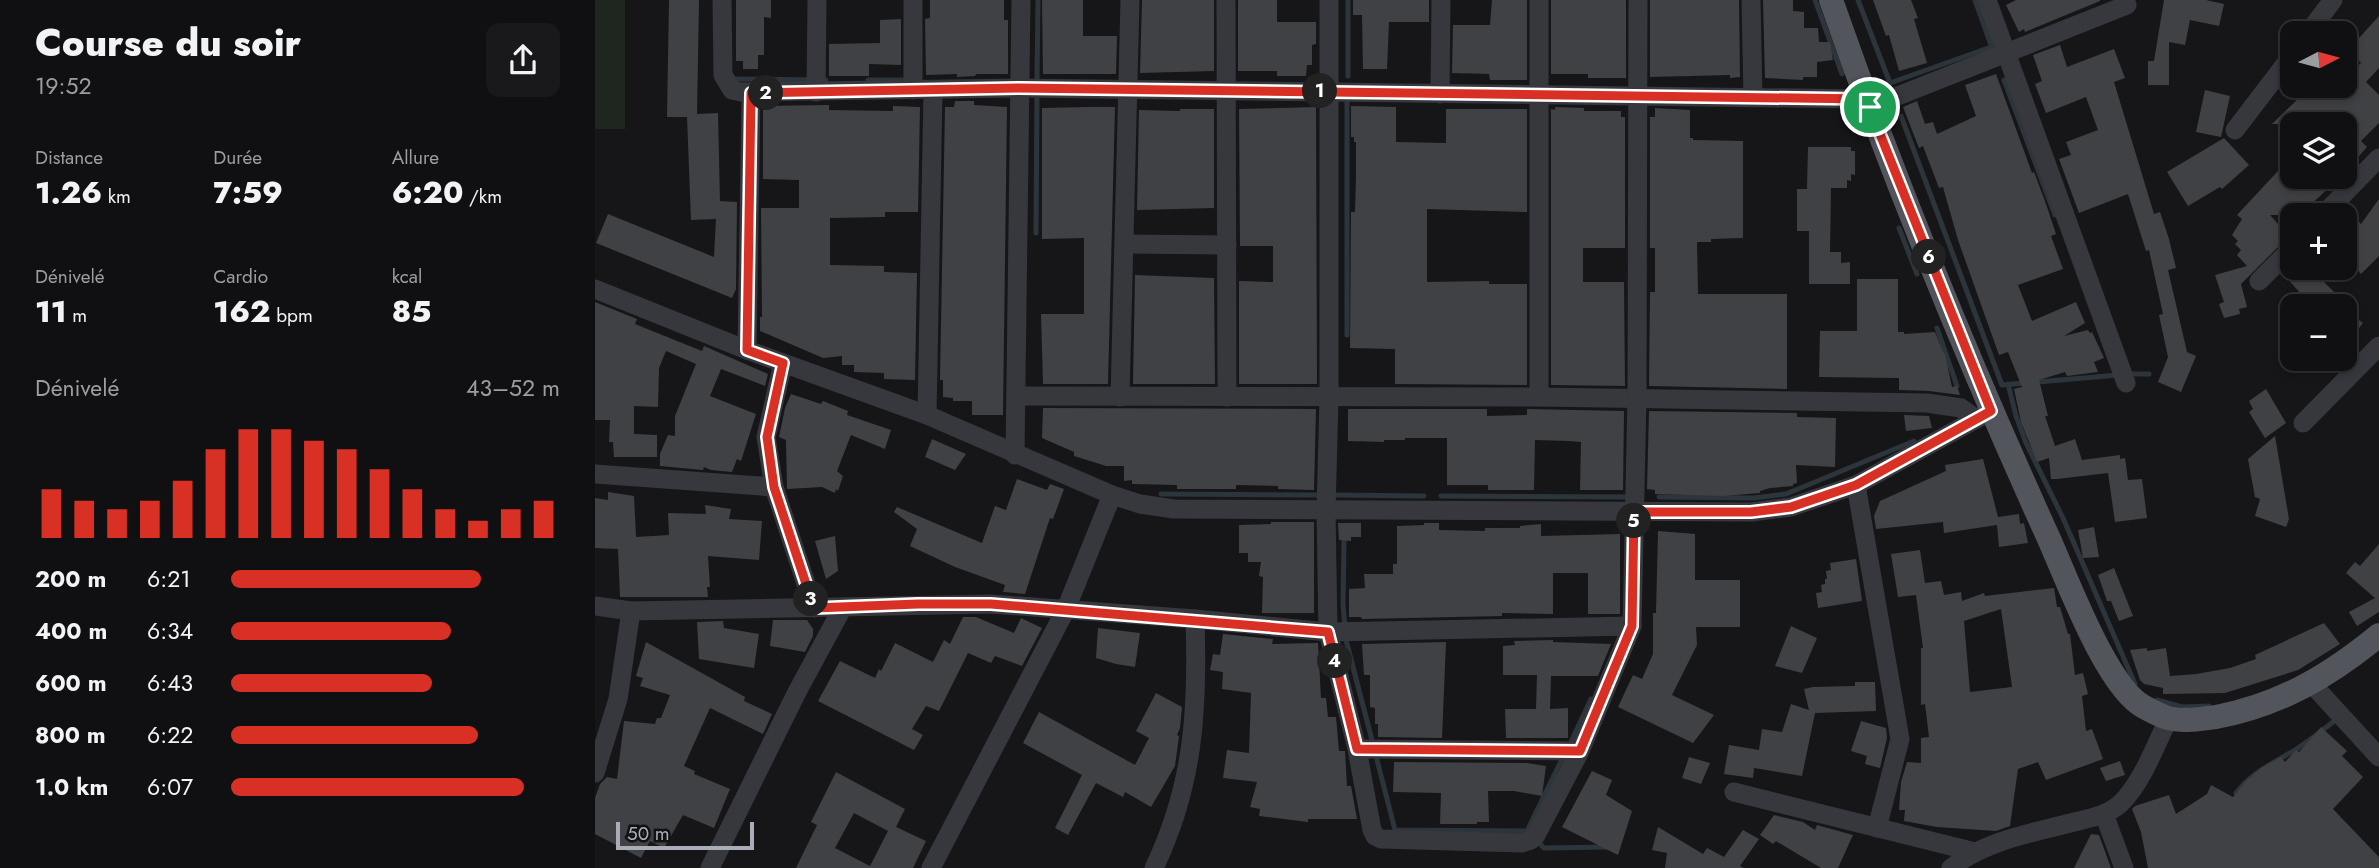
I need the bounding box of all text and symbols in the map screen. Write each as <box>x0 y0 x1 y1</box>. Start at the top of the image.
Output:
text: Course du soir <box>35 15 301 70</box>
north arrow <box>2280 21 2357 98</box>
map controls <box>2280 21 2357 371</box>
button: share <box>486 23 560 97</box>
text: 19:52 <box>35 69 92 103</box>
pin: 1 <box>1303 74 1337 108</box>
pin: 2 <box>749 76 783 110</box>
text: 1 <box>1315 77 1324 104</box>
pin <box>1840 77 1900 137</box>
text: 2 <box>759 79 772 106</box>
icon: arrive <box>1851 88 1889 126</box>
button: layers <box>2280 112 2357 189</box>
text: Distance <box>35 144 103 171</box>
text: Durée <box>213 144 262 171</box>
text: Allure <box>392 144 439 171</box>
text: 1.26 <box>35 171 102 214</box>
text: 7:59 <box>213 171 283 214</box>
text: 6:20 <box>392 171 463 214</box>
text: km <box>102 183 131 210</box>
text: /km <box>463 183 502 210</box>
button: + <box>2280 203 2357 280</box>
pin: 6 <box>1911 240 1947 274</box>
text: 6 <box>1922 243 1935 270</box>
text: Dénivelé <box>35 263 105 290</box>
text: Cardio <box>213 263 268 290</box>
text: kcal <box>392 263 422 290</box>
text: 11 <box>35 290 67 333</box>
text: 162 <box>213 290 271 333</box>
text: 85 <box>392 290 431 333</box>
button: − <box>2280 294 2357 371</box>
text: m <box>67 302 87 329</box>
text: bpm <box>271 302 313 329</box>
text: Dénivelé <box>35 371 119 405</box>
text: 43–52 m <box>466 371 560 405</box>
pin: 5 <box>1616 504 1651 538</box>
text: 5 <box>1627 507 1640 534</box>
text: 200 m <box>35 562 106 596</box>
text: 6:21 <box>147 562 191 596</box>
pin: 3 <box>793 582 829 616</box>
text: 3 <box>805 585 816 612</box>
text: 400 m <box>35 614 107 648</box>
text: 6:34 <box>147 614 193 648</box>
pin: 4 <box>1317 644 1353 678</box>
text: 4 <box>1328 647 1341 674</box>
text: 600 m <box>35 666 107 700</box>
text: 6:43 <box>147 666 193 700</box>
text: 800 m <box>35 718 106 752</box>
text: 6:22 <box>147 718 193 752</box>
text: 1.0 km <box>35 770 108 804</box>
text: 6:07 <box>147 770 193 804</box>
scale bar <box>616 819 754 851</box>
text: 50 m <box>627 820 670 847</box>

